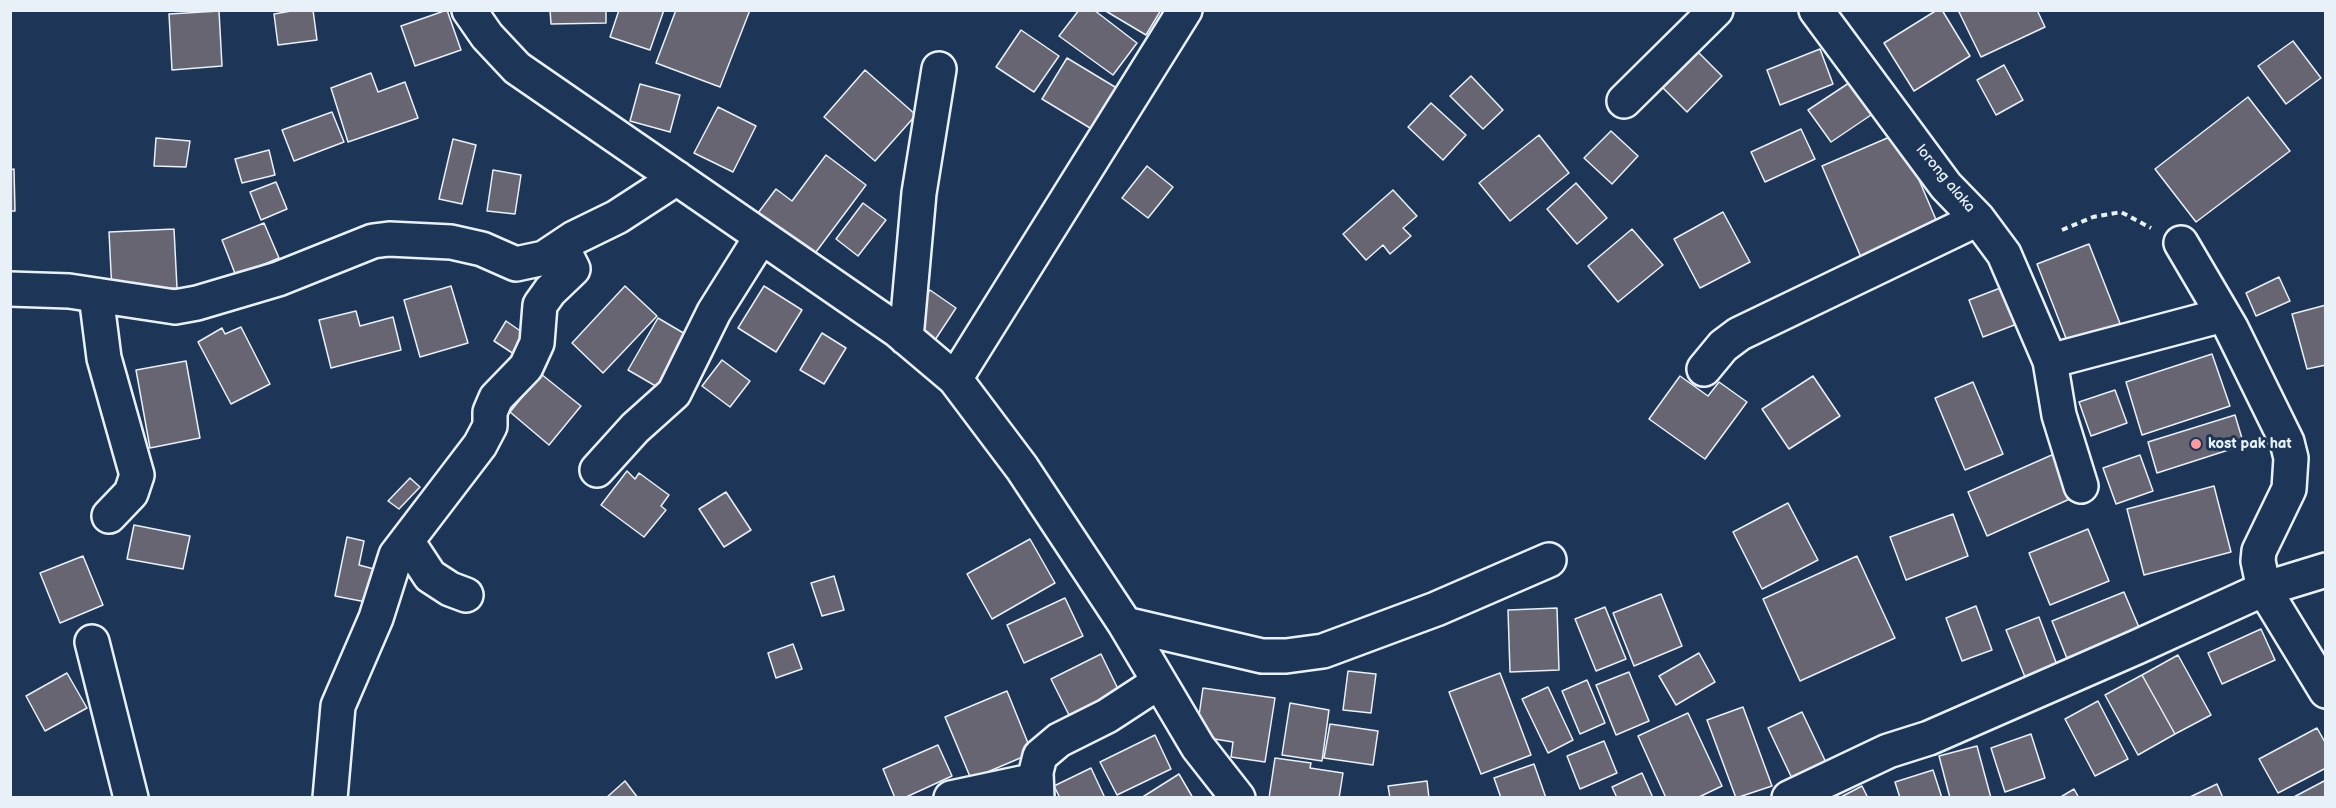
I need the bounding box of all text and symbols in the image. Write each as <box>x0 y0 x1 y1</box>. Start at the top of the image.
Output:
street label: lorong alaka <box>1912 142 1978 216</box>
place label: kost pak hat <box>2208 435 2291 453</box>
marker: kost pak hat <box>2189 437 2203 451</box>

